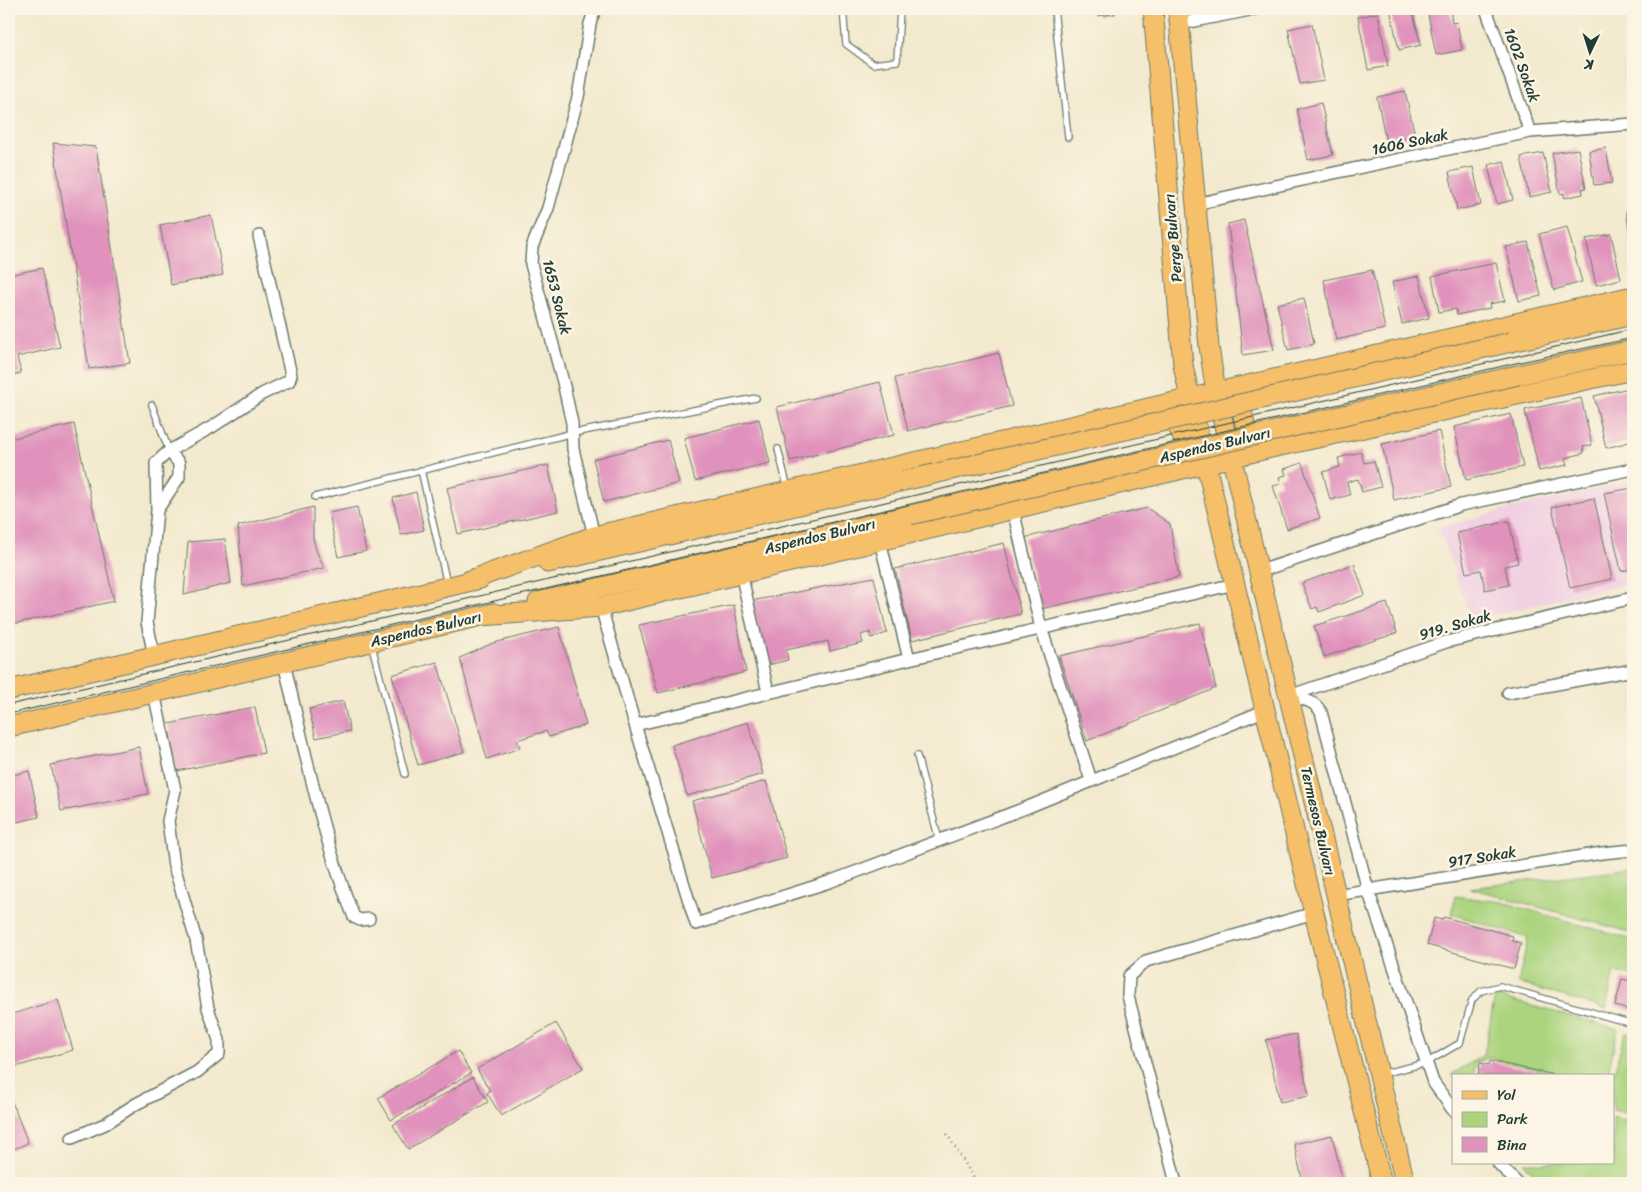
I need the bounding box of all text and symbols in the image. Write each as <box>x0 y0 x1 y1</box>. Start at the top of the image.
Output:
street label: 1602 Sokak <box>1497 24 1547 106</box>
north arrow <box>1564 28 1614 78</box>
text: K <box>1583 52 1595 77</box>
street label: 1606 Sokak <box>1369 121 1451 163</box>
street label: Perge Bulvarı <box>1156 193 1190 283</box>
street label: 1653 Sokak <box>535 257 579 337</box>
street label: Aspendos Bulvarı <box>1156 420 1273 471</box>
street label: Aspendos Bulvarı <box>761 511 878 562</box>
street label: 919. Sokak <box>1416 602 1494 648</box>
street label: Aspendos Bulvarı <box>367 604 484 655</box>
street label: Termesos Bulvarı <box>1293 764 1343 878</box>
street label: 917 Sokak <box>1446 839 1518 875</box>
legend <box>1452 1074 1614 1164</box>
text: Yol <box>1497 1082 1516 1108</box>
text: Park <box>1497 1106 1528 1132</box>
text: Bina <box>1497 1132 1527 1158</box>

